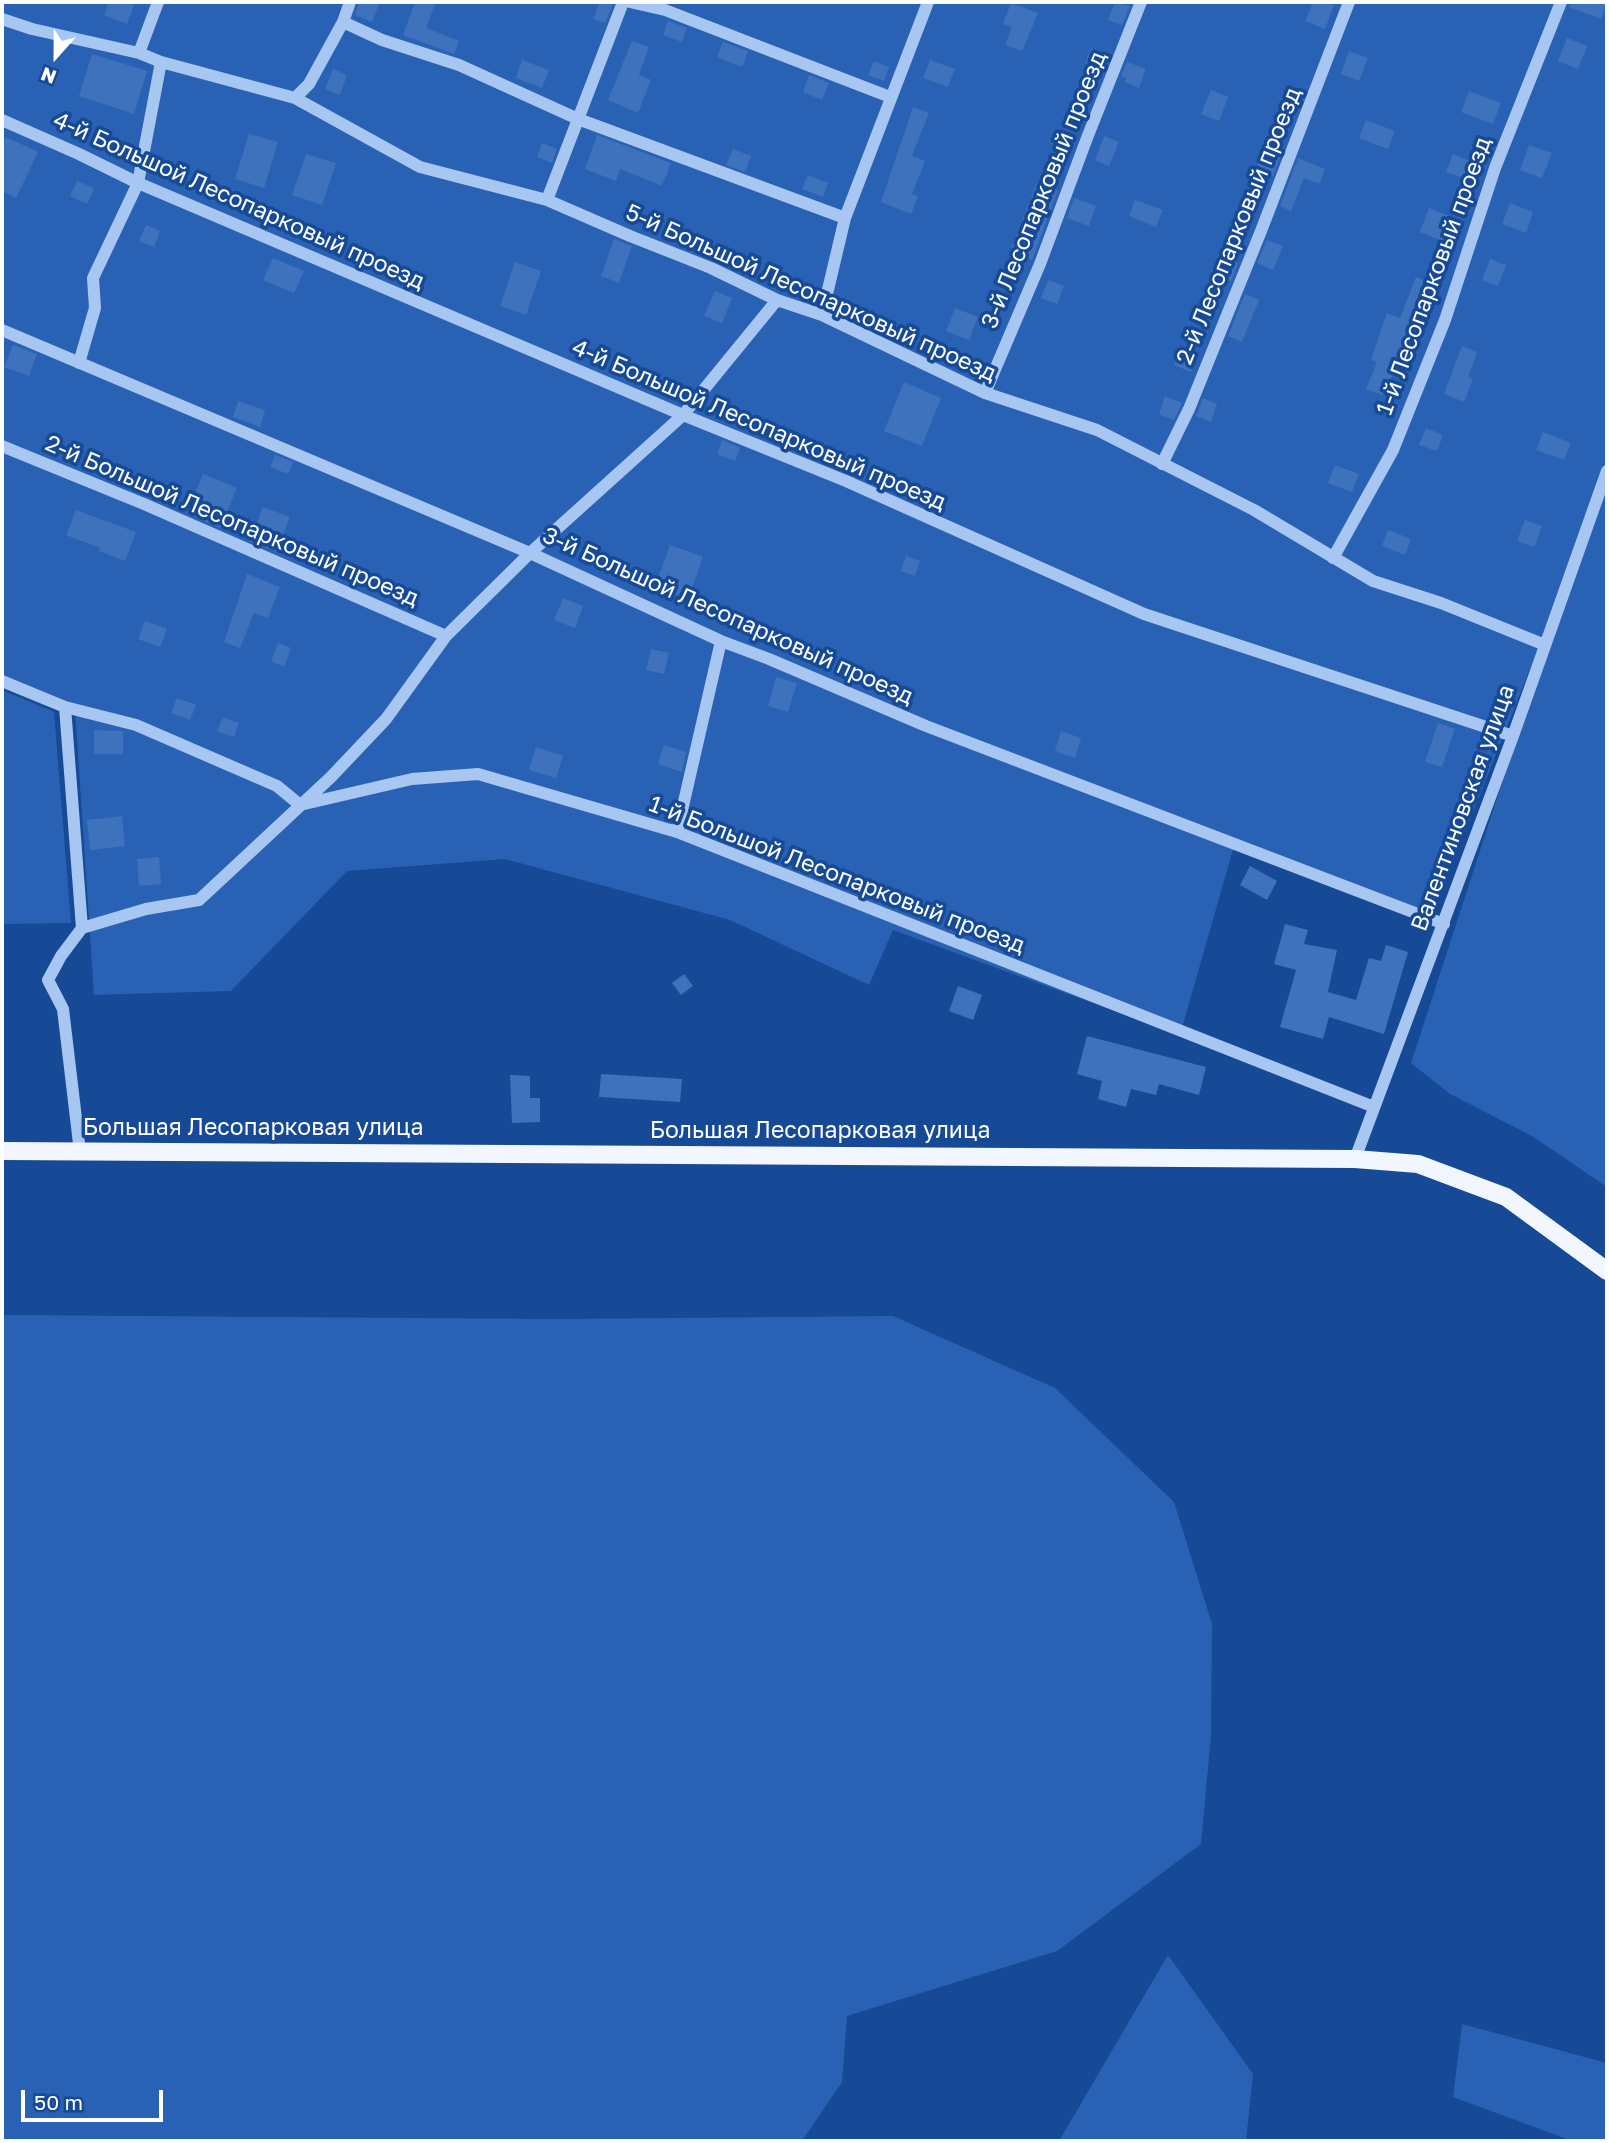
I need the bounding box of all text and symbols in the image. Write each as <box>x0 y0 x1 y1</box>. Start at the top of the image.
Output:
north arrow <box>21 21 91 91</box>
street label: 3-й Лесопарковый проезд <box>976 47 1112 333</box>
text: N <box>37 63 59 89</box>
street label: 2-й Лесопарковый проезд <box>1171 84 1307 368</box>
street label: 4-й Большой Лесопарковый проезд <box>49 106 429 296</box>
street label: 1-й Лесопарковый проезд <box>1371 133 1497 419</box>
street label: 5-й Большой Лесопарковый проезд <box>621 198 1001 388</box>
street label: 4-й Большой Лесопарковый проезд <box>568 333 950 517</box>
street label: 2-й Большой Лесопарковый проезд <box>41 430 423 612</box>
street label: 3-й Большой Лесопарковый проезд <box>538 521 918 711</box>
street label: Валентиновская улица <box>1406 681 1520 935</box>
street label: 1-й Большой Лесопарковый проезд <box>645 790 1029 960</box>
street label: Большая Лесопарковая улица <box>83 1114 423 1142</box>
street label: Большая Лесопарковая улица <box>650 1117 990 1145</box>
scale bar <box>24 2076 166 2120</box>
text: 50 m <box>34 2089 83 2115</box>

